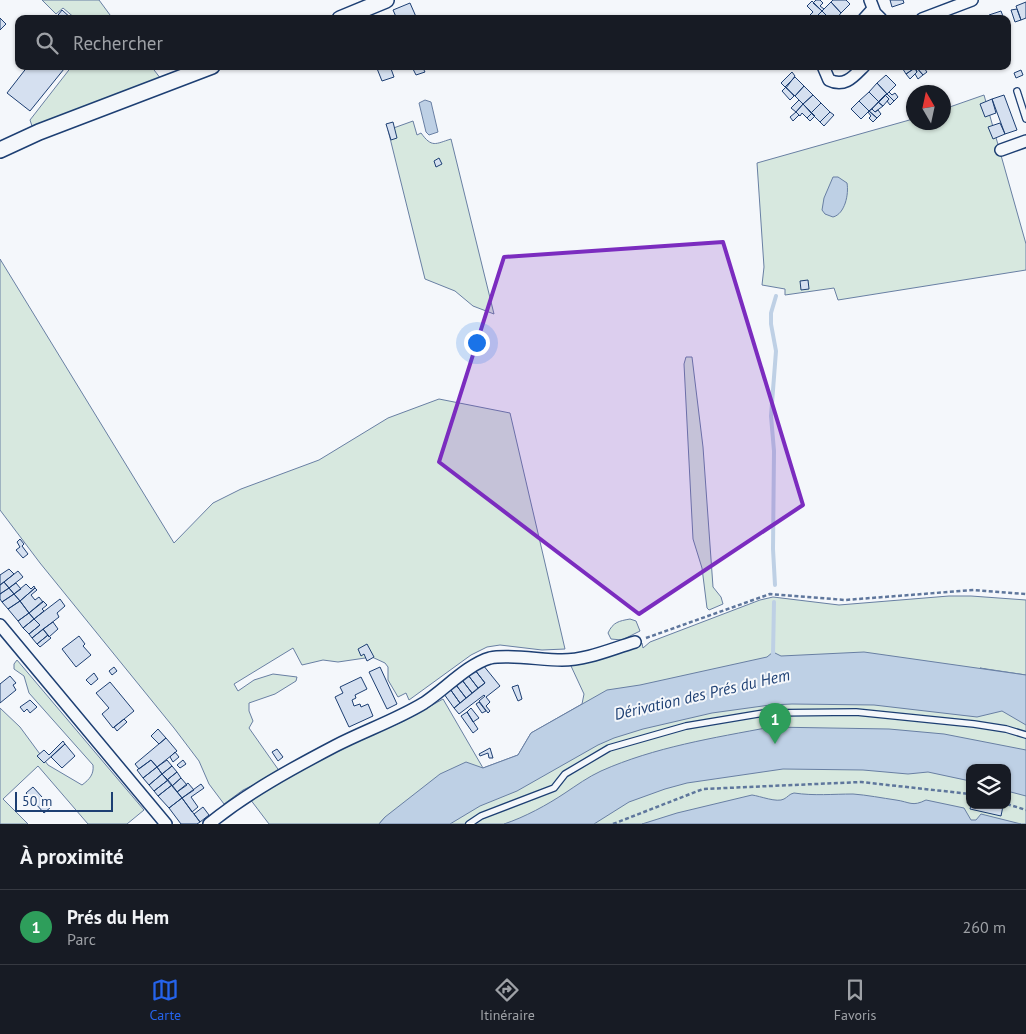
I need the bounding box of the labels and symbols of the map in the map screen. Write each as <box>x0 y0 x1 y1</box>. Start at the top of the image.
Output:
north arrow <box>906 85 951 130</box>
your location <box>464 330 490 356</box>
water label: Dérivation des Prés du Hem <box>612 664 792 724</box>
pin: 1 <box>759 703 791 744</box>
scale bar <box>15 789 112 812</box>

